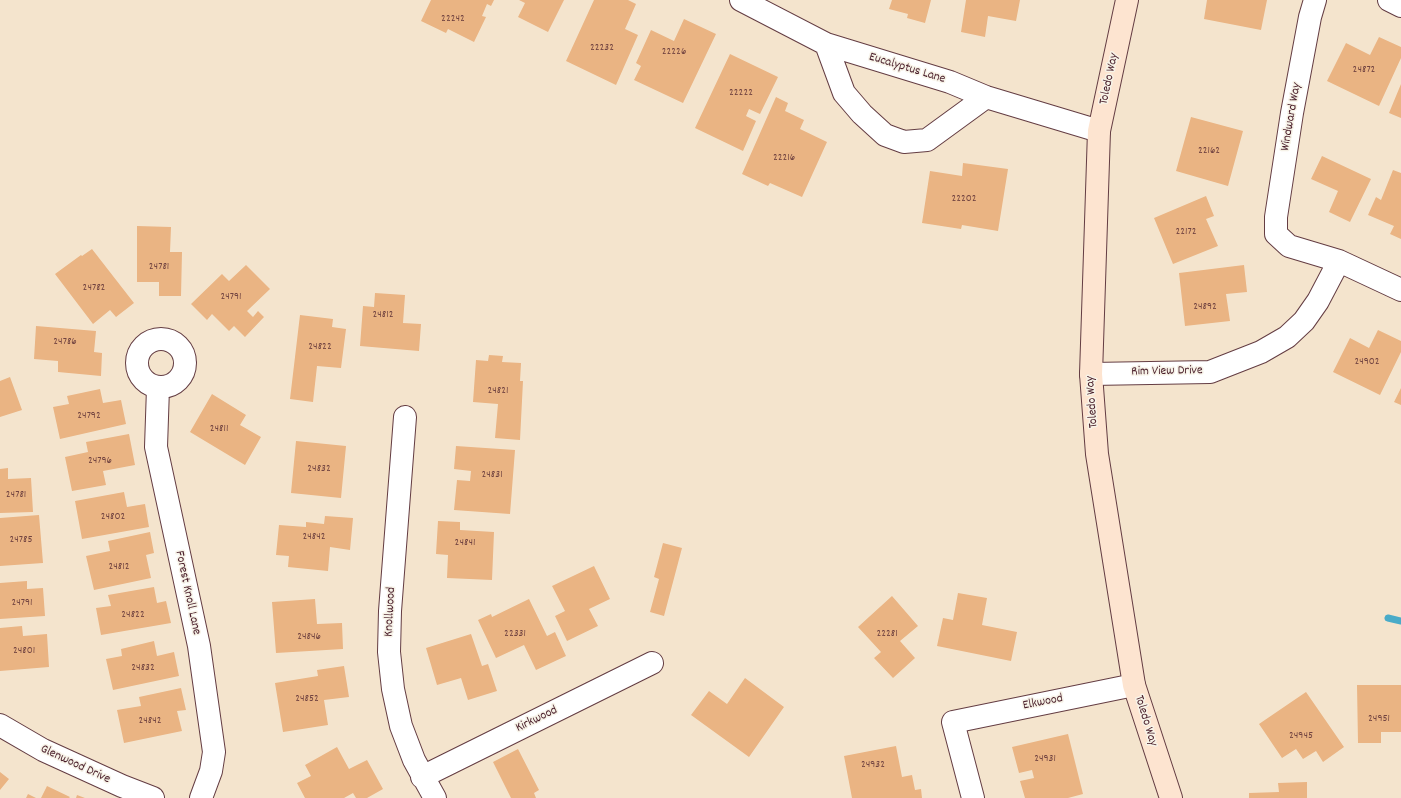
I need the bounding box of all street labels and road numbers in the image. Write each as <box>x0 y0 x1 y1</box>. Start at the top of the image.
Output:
street label: Eucalyptus Lane <box>867 50 947 88</box>
street label: Toledo Way <box>1097 52 1123 106</box>
street label: Windward Way <box>1278 82 1306 152</box>
street label: Rim View Drive <box>1131 364 1203 380</box>
street label: Toledo Way <box>1083 375 1103 429</box>
street label: Forest Knoll Lane <box>170 550 204 636</box>
street label: Knollwood <box>382 587 400 637</box>
street label: Elkwood <box>1022 691 1064 715</box>
street label: Toledo Way <box>1130 694 1160 748</box>
street label: Kirkwood <box>514 703 560 737</box>
street label: Glenwood Drive <box>38 742 112 788</box>

